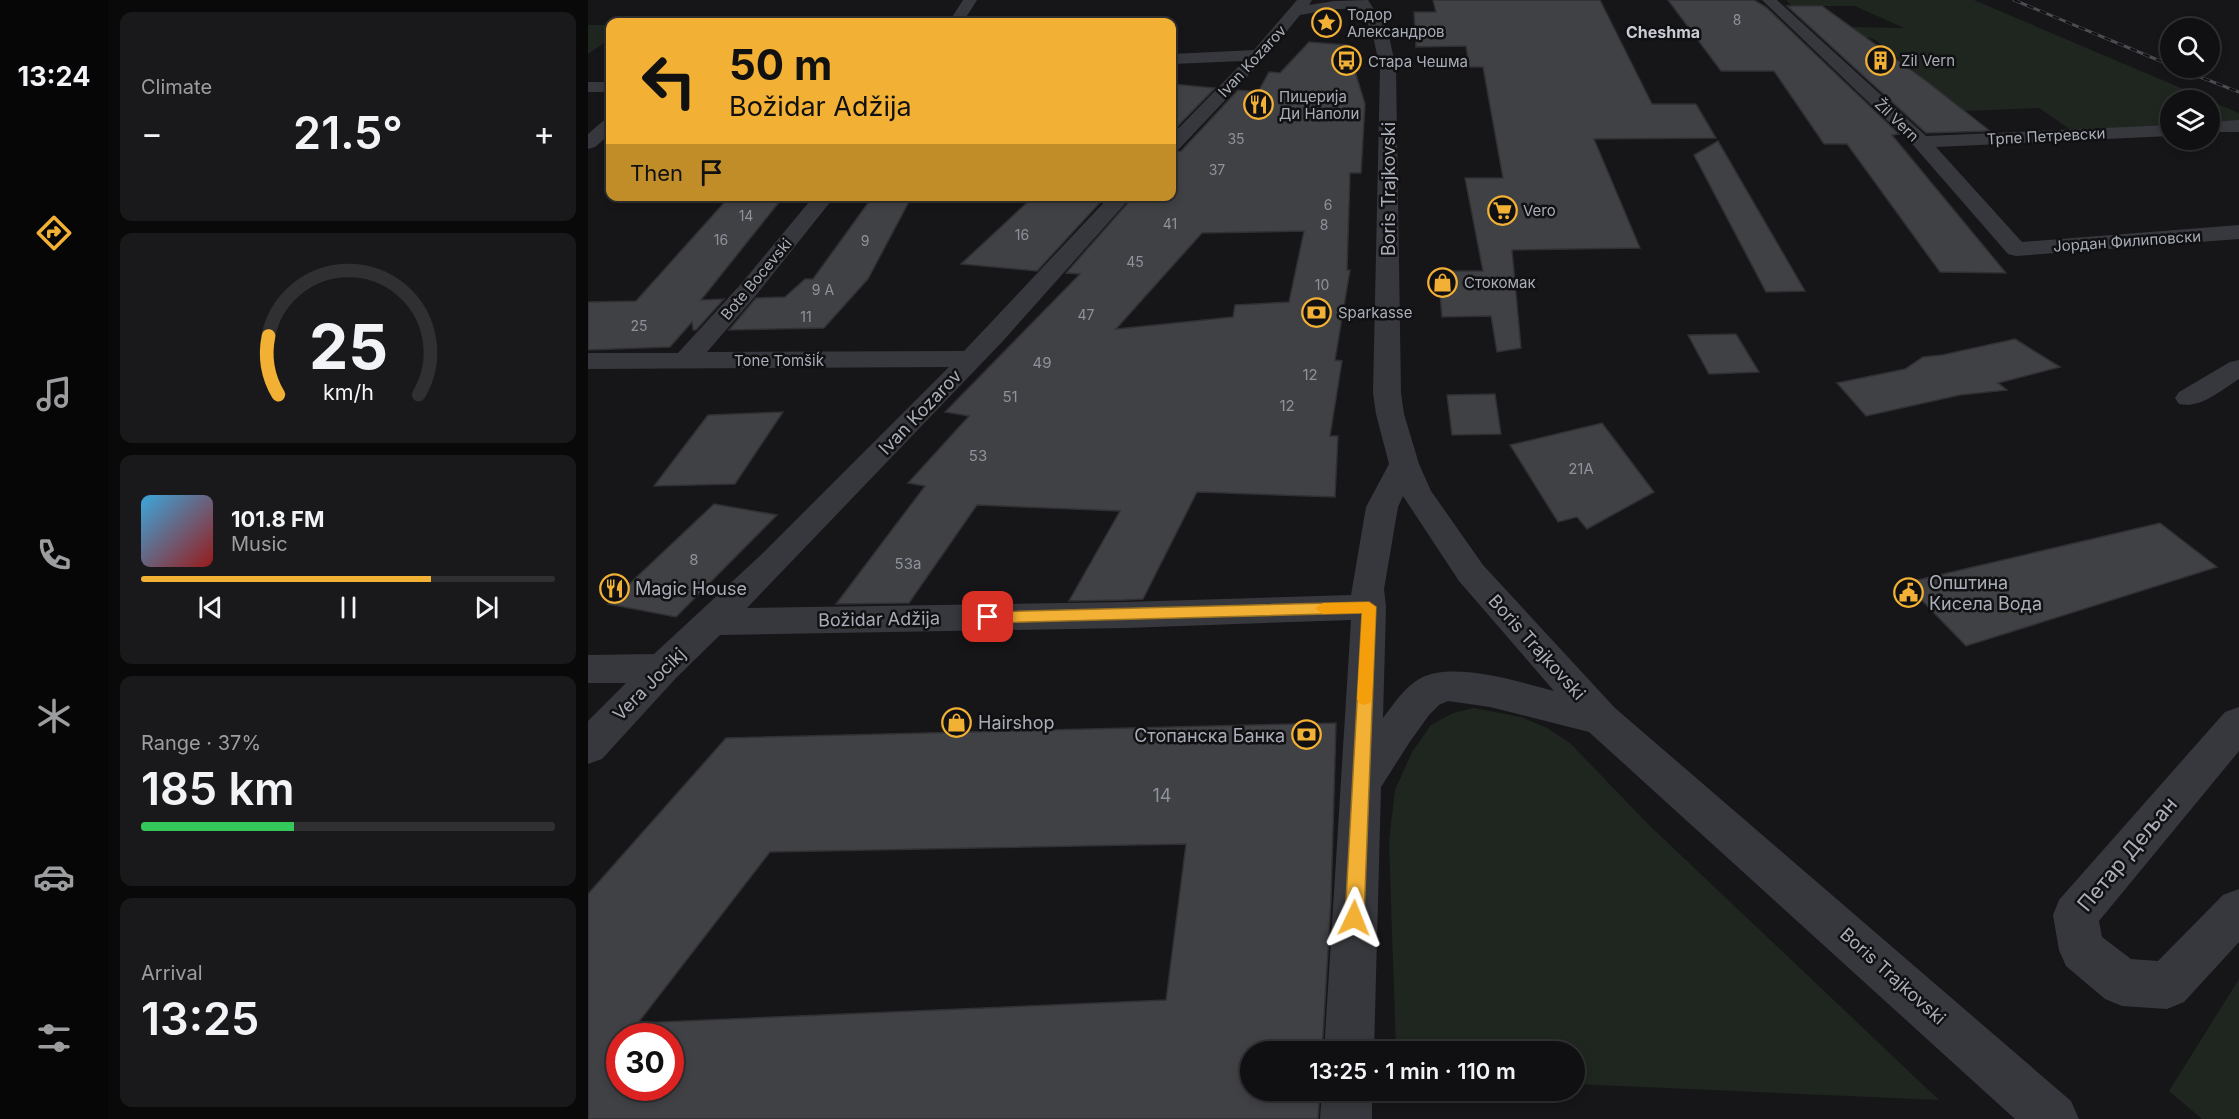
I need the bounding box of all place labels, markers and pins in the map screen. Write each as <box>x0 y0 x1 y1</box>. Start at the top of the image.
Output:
place label: Тодор Александров <box>1347 5 1445 41</box>
place icon: Тодор Александров <box>1310 7 1342 39</box>
building icon: Zil Vern <box>1864 44 1896 76</box>
bus stop icon: Стара Чешма <box>1331 45 1363 77</box>
place label: Zil Vern <box>1901 51 1955 70</box>
place label: Стара Чешма <box>1368 52 1468 71</box>
place label: Пицерија Ди Наполи <box>1279 87 1359 123</box>
restaurant icon: Пицерија Ди Наполи <box>1242 89 1274 121</box>
supermarket icon: Vero <box>1486 194 1518 226</box>
place label: Vero <box>1523 201 1556 220</box>
shop icon: Стокомак <box>1427 266 1459 298</box>
place label: Стокомак <box>1464 273 1536 292</box>
bank icon: Sparkasse <box>1301 296 1333 328</box>
place label: Sparkasse <box>1338 303 1413 322</box>
restaurant icon: Magic House <box>598 572 630 604</box>
place label: Општина Кисела Вода <box>1929 572 2042 614</box>
public building icon: Општина Кисела Вода <box>1892 576 1924 608</box>
place label: Magic House <box>635 578 747 599</box>
pin <box>962 591 1013 642</box>
shop icon: Hairshop <box>941 706 973 738</box>
place label: Hairshop <box>978 712 1055 733</box>
bank icon: Стопанска Банка <box>1290 719 1322 751</box>
place label: Стопанска Банка <box>1134 725 1285 746</box>

